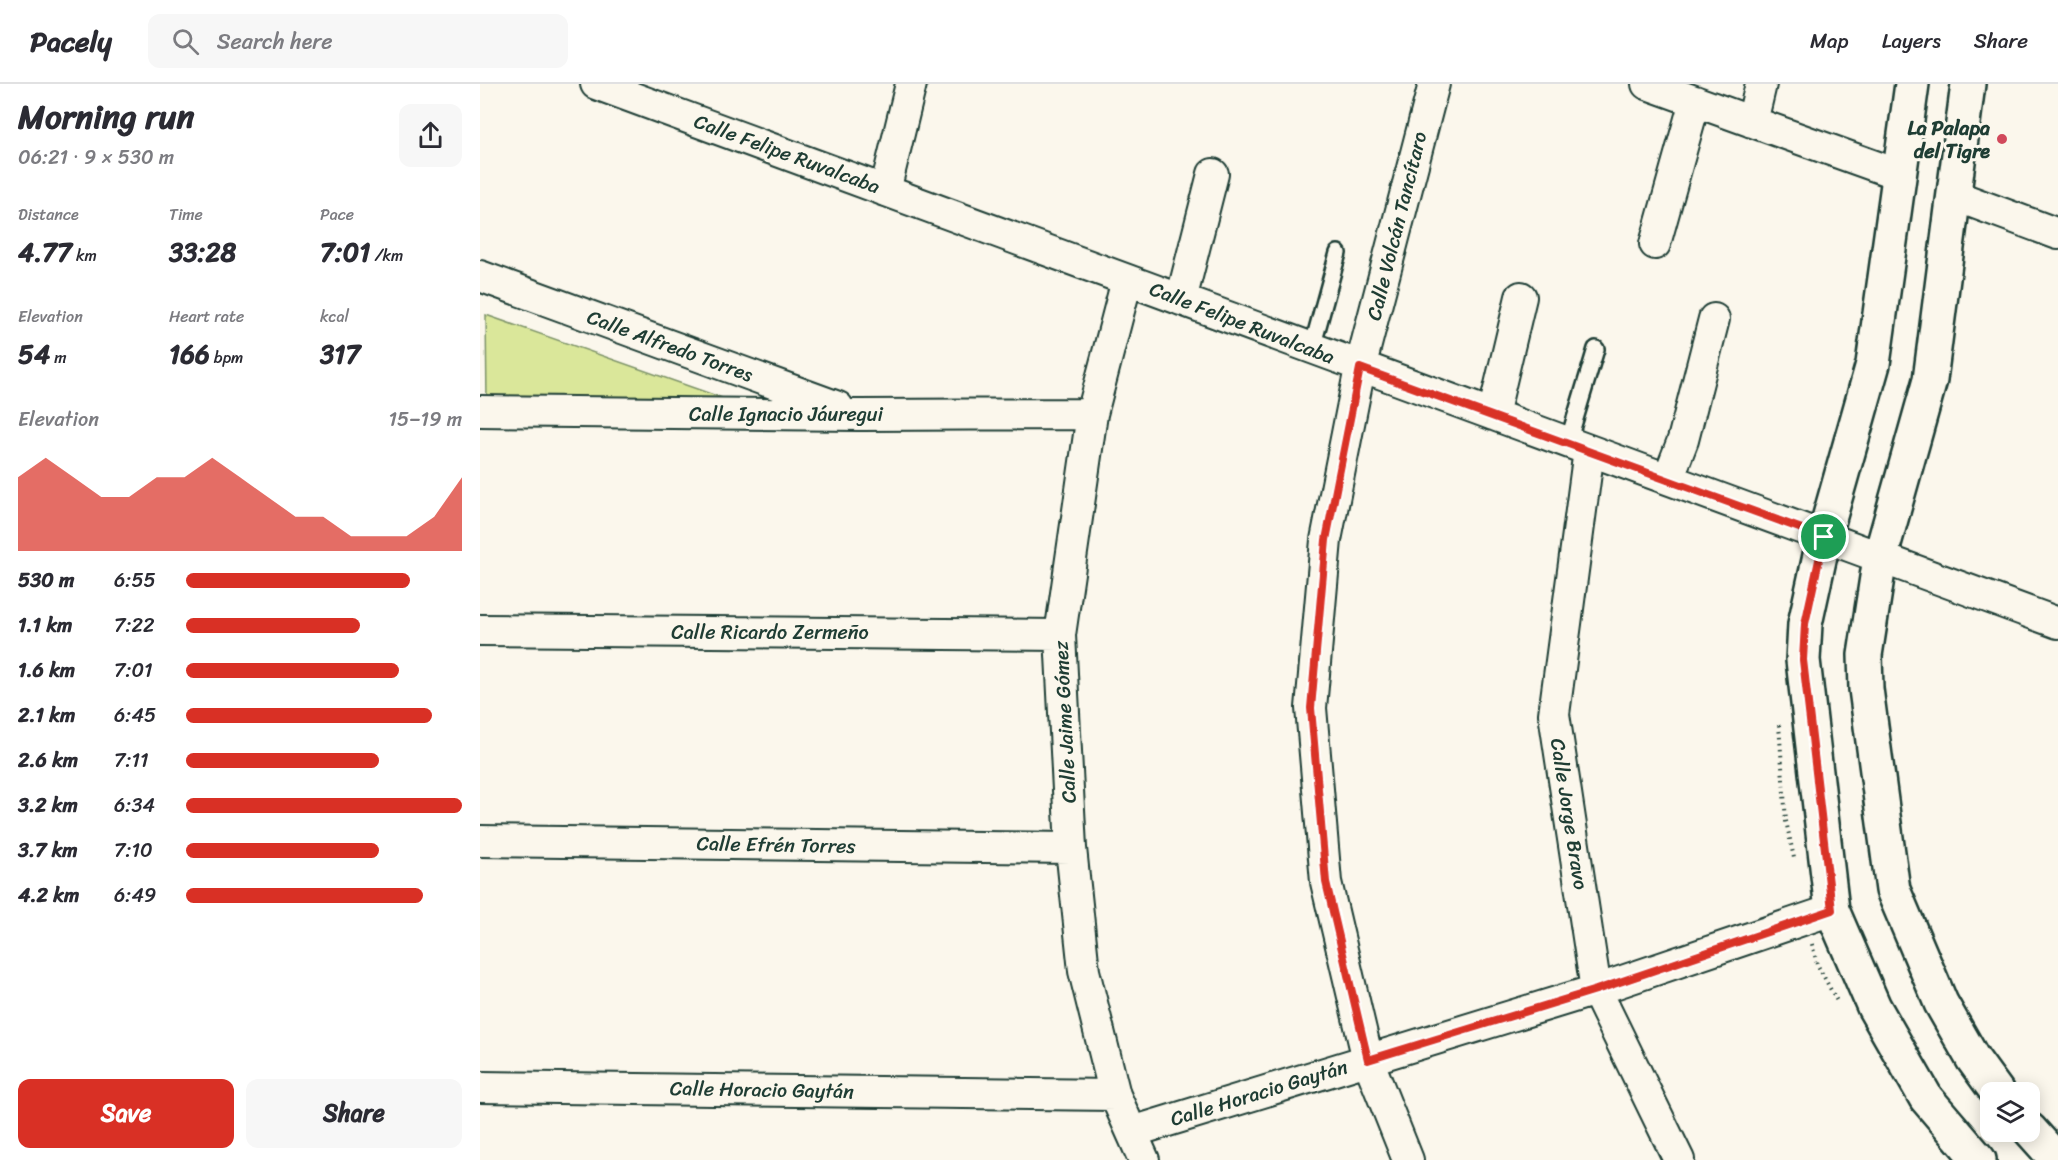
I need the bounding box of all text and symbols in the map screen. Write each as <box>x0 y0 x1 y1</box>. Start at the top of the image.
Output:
search box <box>148 14 568 68</box>
text: Pacely <box>30 17 112 66</box>
text: Search here <box>217 22 333 61</box>
text: Map <box>1810 22 1849 60</box>
text: Layers <box>1882 22 1941 60</box>
text: Share <box>1974 22 2028 60</box>
icon: search <box>169 25 202 58</box>
text: Morning run <box>18 88 194 146</box>
button: share <box>399 104 462 167</box>
street label: Calle Felipe Ruvalcaba <box>689 104 885 204</box>
place label: La Palapa del Tigre <box>1907 111 1990 169</box>
street label: Calle Volcán Tancítaro <box>1357 128 1437 324</box>
marker: La Palapa del Tigre <box>1995 132 2009 146</box>
text: 06:21 · 9 × 530 m <box>18 140 174 175</box>
text: Distance <box>18 200 79 229</box>
text: Time <box>169 200 203 229</box>
text: Pace <box>320 200 354 229</box>
text: 4.77 <box>18 229 72 275</box>
text: 33:28 <box>169 229 236 275</box>
text: 7:01 <box>320 229 370 275</box>
text: km <box>72 241 97 270</box>
text: /km <box>370 241 403 270</box>
street label: Calle Felipe Ruvalcaba <box>1144 272 1340 374</box>
street label: Calle Alfredo Torres <box>582 300 759 393</box>
text: Elevation <box>18 302 83 331</box>
text: Heart rate <box>169 302 244 331</box>
text: kcal <box>320 302 349 331</box>
text: 54 <box>18 331 50 377</box>
text: 166 <box>169 331 210 377</box>
text: 317 <box>320 331 360 377</box>
text: m <box>50 343 67 372</box>
text: bpm <box>210 343 243 372</box>
street label: Calle Ignacio Jáuregui <box>689 397 884 432</box>
text: Elevation <box>18 402 99 437</box>
text: 15–19 m <box>388 402 462 437</box>
pin <box>1798 511 1849 562</box>
icon: arrive <box>1807 520 1840 553</box>
text: 530 m <box>18 563 74 598</box>
text: 6:55 <box>114 563 156 598</box>
text: 1.1 km <box>18 608 72 643</box>
text: 7:22 <box>114 608 155 643</box>
street label: Calle Ricardo Zermeño <box>671 615 869 650</box>
street label: Calle Jaime Gómez <box>1043 640 1087 804</box>
text: 1.6 km <box>18 653 75 688</box>
text: 7:01 <box>114 653 153 688</box>
text: 2.1 km <box>18 698 75 733</box>
text: 6:45 <box>114 698 156 733</box>
street label: Calle Jorge Bravo <box>1540 736 1598 892</box>
text: 2.6 km <box>18 743 78 778</box>
text: 7:11 <box>114 743 149 778</box>
text: 3.2 km <box>18 788 78 823</box>
text: 6:34 <box>114 788 155 823</box>
street label: Calle Efrén Torres <box>696 826 857 864</box>
text: 3.7 km <box>18 833 78 868</box>
text: 7:10 <box>114 833 153 868</box>
text: 4.2 km <box>18 878 79 913</box>
text: 6:49 <box>114 878 156 913</box>
street label: Calle Horacio Gaytán <box>1166 1049 1352 1137</box>
street label: Calle Horacio Gaytán <box>670 1071 855 1109</box>
button: Save <box>18 1079 234 1148</box>
button: Share <box>246 1079 462 1148</box>
map controls <box>1980 1082 2040 1142</box>
button: layers <box>1980 1082 2040 1142</box>

